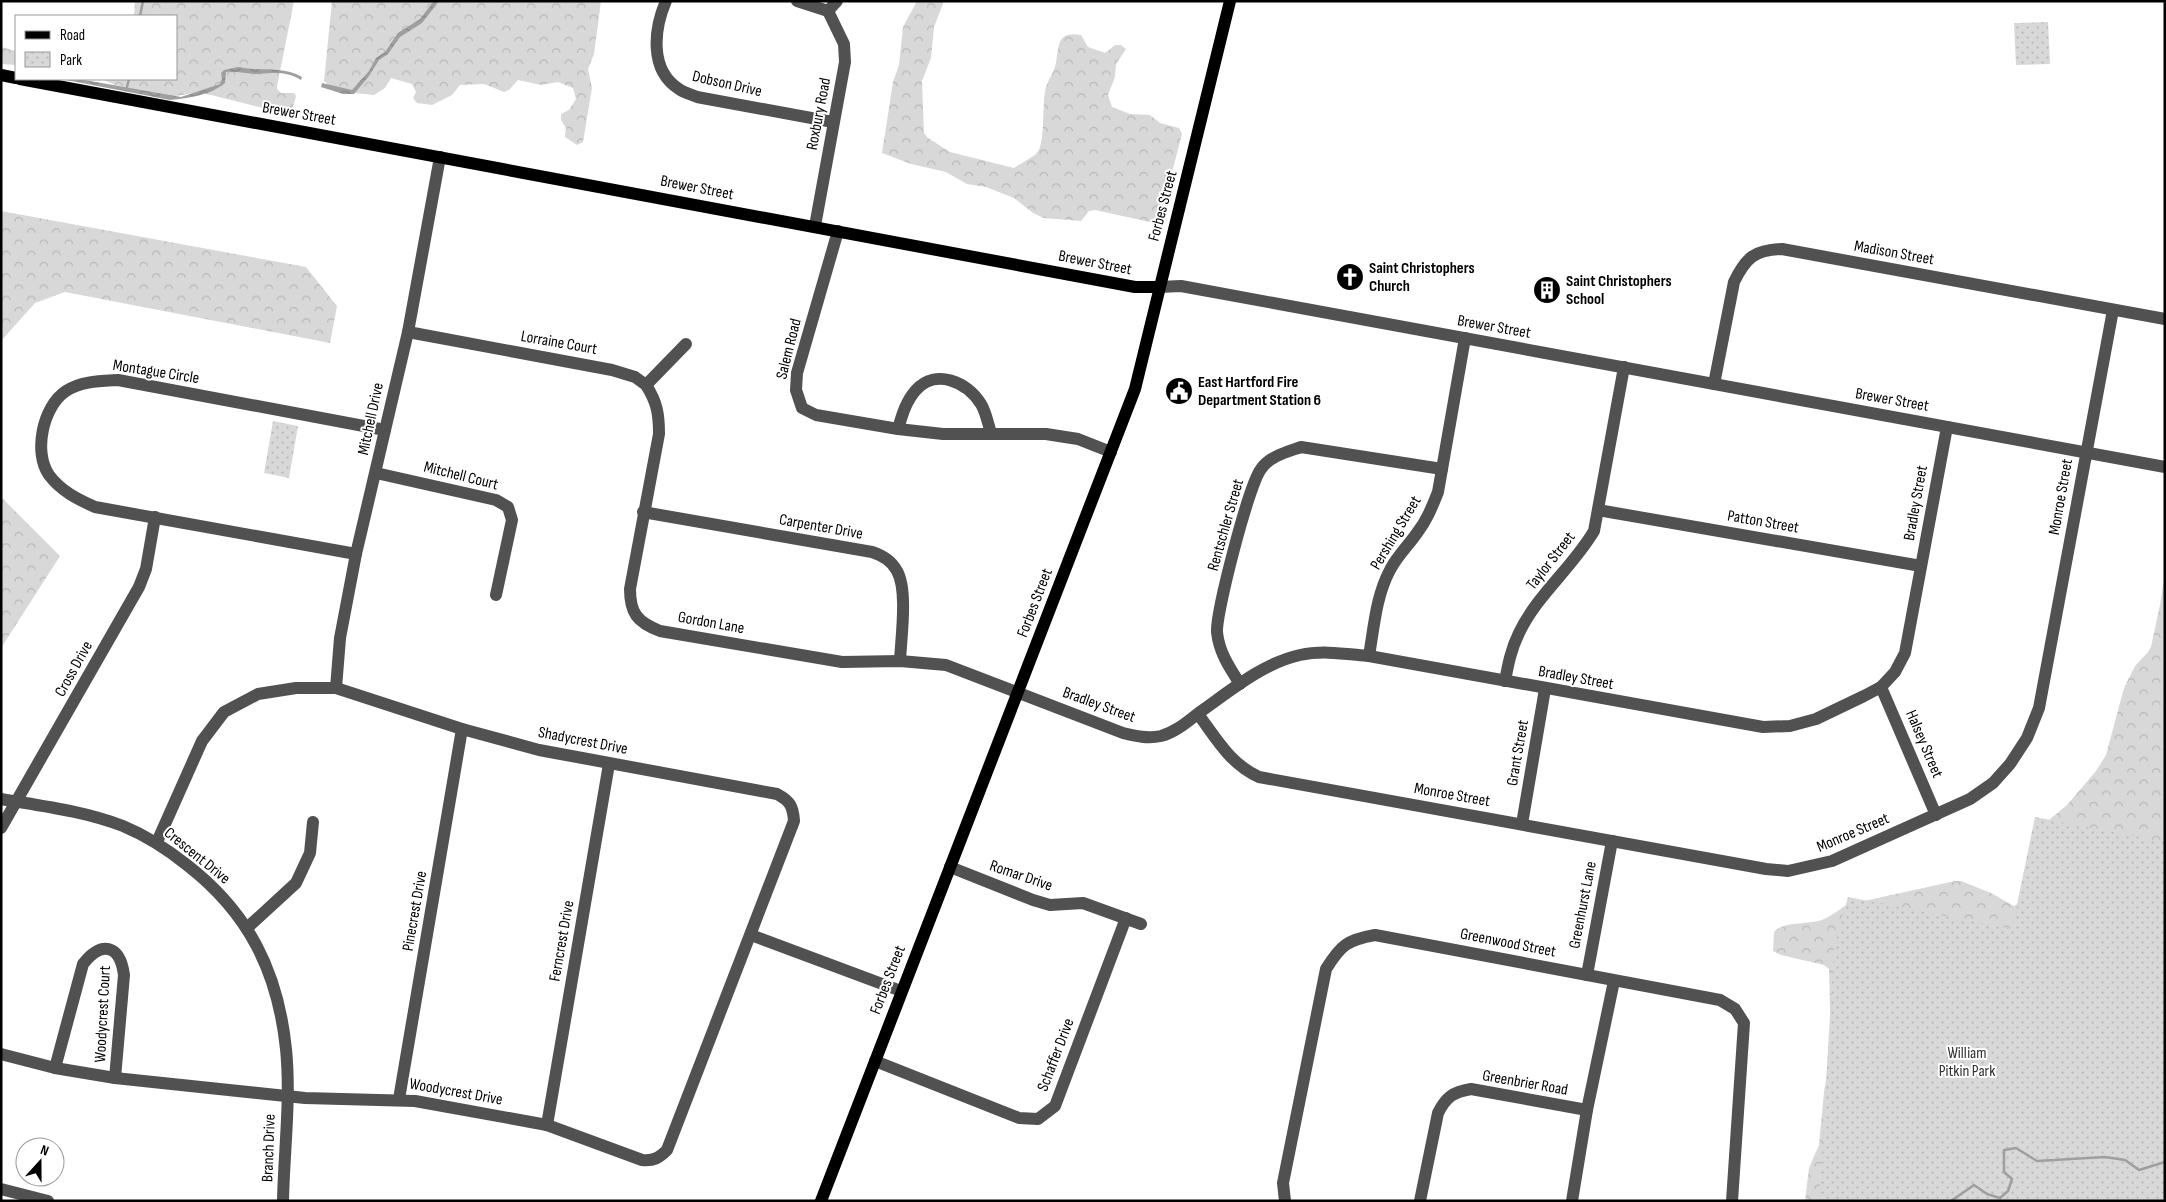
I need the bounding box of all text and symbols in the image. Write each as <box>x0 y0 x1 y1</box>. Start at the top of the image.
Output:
legend <box>15 15 178 80</box>
text: Road <box>60 26 85 45</box>
text: Park <box>60 51 82 70</box>
street label: Dobson Drive <box>690 67 764 101</box>
street label: Roxbury Road <box>803 76 835 152</box>
street label: Brewer Street <box>261 98 337 130</box>
street label: Forbes Street <box>1144 169 1182 243</box>
street label: Brewer Street <box>659 172 735 204</box>
street label: Madison Street <box>1853 237 1936 269</box>
street label: Brewer Street <box>1057 247 1133 279</box>
place label: Saint Christophers Church <box>1369 259 1475 296</box>
church icon: Saint Christophers Church <box>1335 262 1365 292</box>
place label: Saint Christophers School <box>1566 272 1672 309</box>
building icon: Saint Christophers School <box>1532 275 1562 305</box>
street label: Brewer Street <box>1456 311 1532 343</box>
street label: Salem Road <box>772 317 806 381</box>
street label: Lorraine Court <box>519 327 599 359</box>
street label: Montague Circle <box>112 356 200 388</box>
place label: East Hartford Fire Department Station 6 <box>1198 373 1321 410</box>
public building icon: East Hartford Fire Department Station 6 <box>1164 376 1194 406</box>
street label: Mitchell Drive <box>354 381 388 457</box>
street label: Brewer Street <box>1854 384 1930 416</box>
street label: Monroe Street <box>2045 457 2077 536</box>
street label: Mitchell Court <box>422 458 500 494</box>
street label: Bradley Street <box>1900 464 1932 542</box>
street label: Rentschler Street <box>1204 477 1248 573</box>
street label: Pershing Street <box>1367 493 1425 573</box>
street label: Patton Street <box>1726 506 1800 538</box>
street label: Carpenter Drive <box>778 510 864 544</box>
street label: Taylor Street <box>1523 528 1580 594</box>
street label: Forbes Street <box>1013 566 1057 640</box>
street label: Gordon Lane <box>676 608 746 638</box>
street label: Cross Drive <box>51 638 97 700</box>
street label: Bradley Street <box>1537 662 1615 694</box>
street label: Bradley Street <box>1060 683 1138 727</box>
street label: Halsey Street <box>1901 707 1947 781</box>
street label: Grant Street <box>1503 718 1533 787</box>
street label: Shadycrest Drive <box>537 723 629 759</box>
street label: Monroe Street <box>1413 779 1492 811</box>
street label: Monroe Street <box>1814 809 1892 857</box>
street label: Crescent Drive <box>160 824 234 888</box>
street label: Romar Drive <box>987 856 1055 896</box>
street label: Greenhurst Lane <box>1565 860 1601 950</box>
street label: Pinecrest Drive <box>399 869 431 953</box>
street label: Ferncrest Drive <box>546 899 578 983</box>
street label: Greenwood Street <box>1458 924 1558 962</box>
street label: Forbes Street <box>866 943 910 1017</box>
street label: Woodycrest Court <box>91 965 115 1063</box>
street label: Schaffer Drive <box>1033 1016 1079 1094</box>
park label: William Pitkin Park <box>1939 1044 1995 1081</box>
street label: Greenbrier Road <box>1481 1066 1569 1100</box>
street label: Woodycrest Drive <box>408 1074 504 1110</box>
street label: Branch Drive <box>258 1114 280 1182</box>
north arrow <box>15 1137 65 1187</box>
text: N <box>38 1141 51 1160</box>

